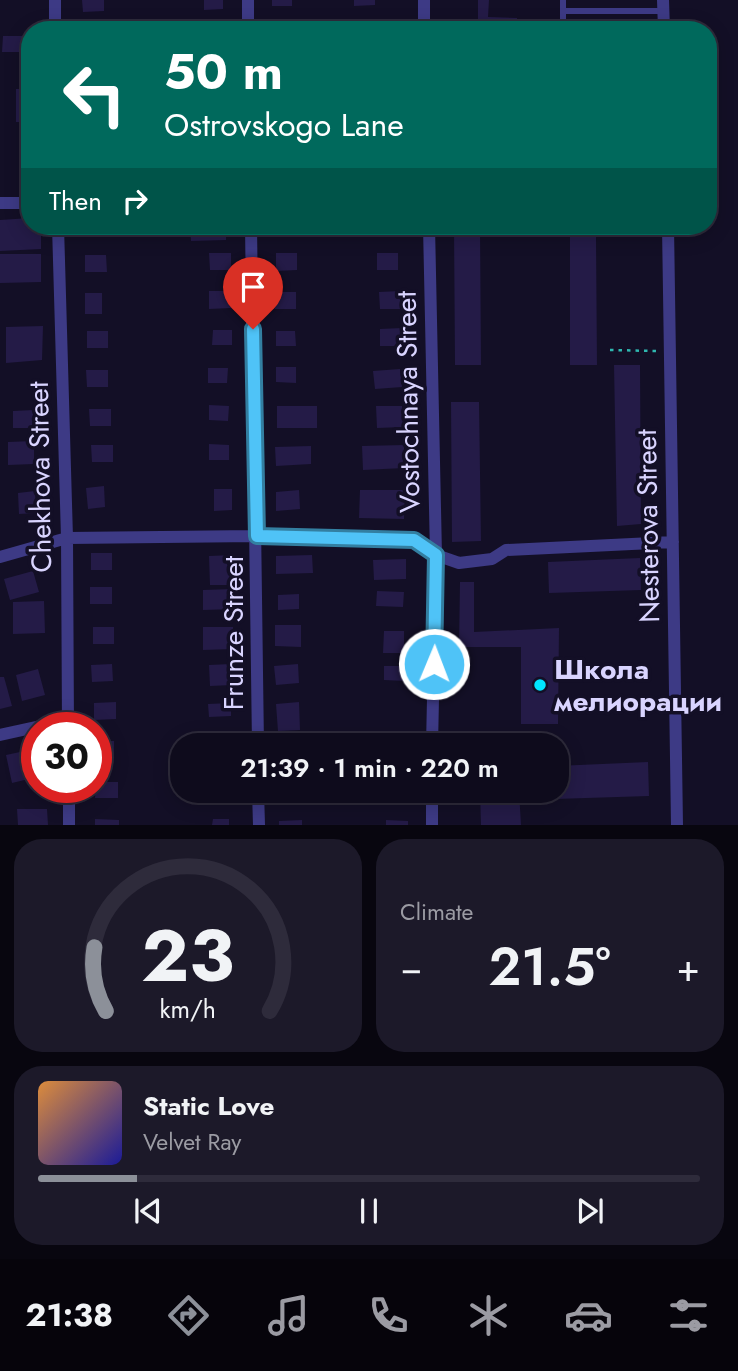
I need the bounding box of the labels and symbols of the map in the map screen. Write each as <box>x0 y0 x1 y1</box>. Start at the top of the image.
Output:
pin <box>223 257 283 329</box>
street label: Vostochnaya Street <box>386 290 430 513</box>
street label: Chekhova Street <box>18 381 62 573</box>
street label: Nesterova Street <box>626 429 670 623</box>
street label: Frunze Street <box>213 555 254 710</box>
position arrow <box>397 627 471 701</box>
place label: Школа мелиорации <box>554 649 722 722</box>
marker: Школа мелиорации <box>532 677 548 693</box>
speed limit sign: 30 <box>21 712 112 803</box>

